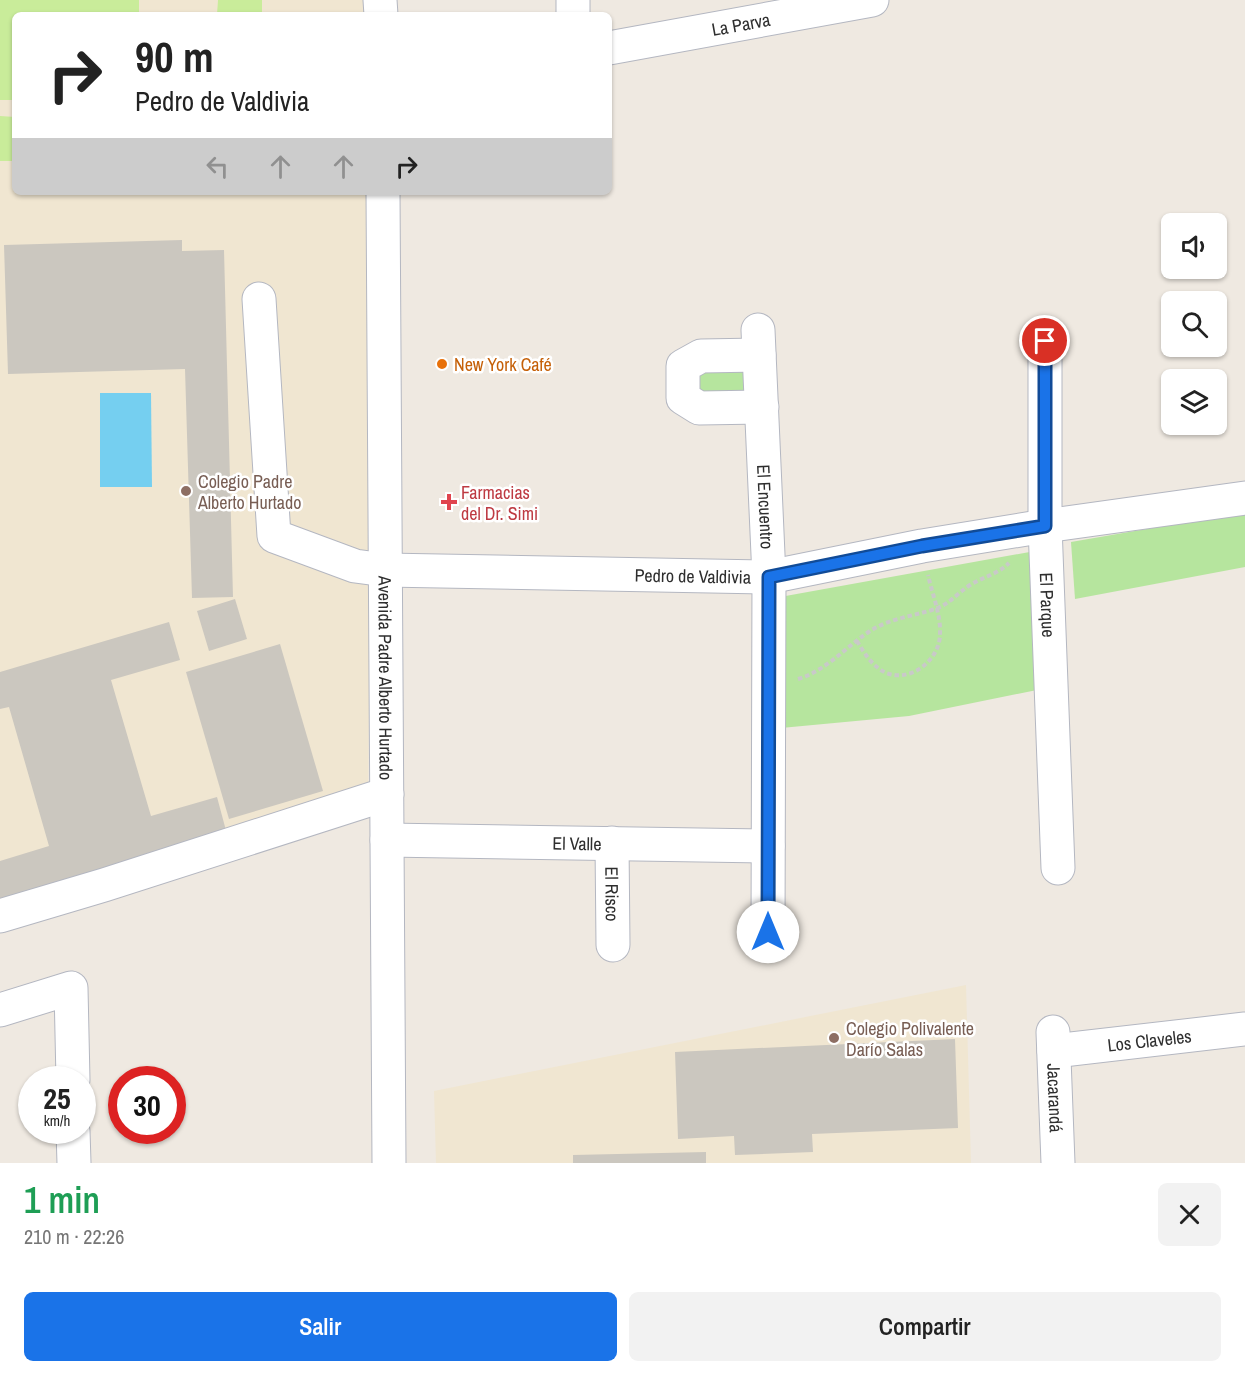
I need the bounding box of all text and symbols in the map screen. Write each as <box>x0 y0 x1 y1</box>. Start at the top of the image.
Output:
street label: La Parva <box>709 6 772 42</box>
text: 90 m <box>135 29 214 85</box>
icon: right <box>36 36 114 114</box>
text: Pedro de Valdivia <box>135 83 309 119</box>
icon: left <box>201 150 234 183</box>
icon: ahead <box>264 150 297 183</box>
icon: ahead <box>327 150 360 183</box>
icon: right <box>390 150 423 183</box>
map controls <box>1161 213 1227 435</box>
button: sound <box>1161 213 1227 279</box>
button: search <box>1161 291 1227 357</box>
pin <box>1019 315 1070 366</box>
icon: arrive <box>1028 324 1061 357</box>
place label: New York Café <box>454 352 552 377</box>
marker: New York Café <box>435 357 449 371</box>
button: layers <box>1161 369 1227 435</box>
street label: El Encuentro <box>752 464 780 550</box>
place label: Colegio Padre Alberto Hurtado <box>197 469 301 515</box>
place label: Farmacias del Dr. Simi <box>461 480 538 526</box>
marker: Colegio Padre Alberto Hurtado <box>179 484 193 498</box>
marker: Farmacias del Dr. Simi <box>442 495 456 509</box>
street label: Pedro de Valdivia <box>634 562 751 589</box>
street label: El Parque <box>1034 572 1062 638</box>
street label: Avenida Padre Alberto Hurtado <box>373 575 399 780</box>
street label: El Valle <box>552 830 602 856</box>
street label: El Risco <box>600 866 625 922</box>
position arrow <box>736 900 800 964</box>
place label: Colegio Polivalente Darío Salas <box>846 1016 974 1062</box>
street label: Los Claveles <box>1106 1023 1193 1057</box>
marker: Colegio Polivalente Darío Salas <box>827 1031 841 1045</box>
street label: Jacarandá <box>1042 1063 1069 1133</box>
speed limit sign: 30 <box>108 1066 186 1144</box>
text: 25 <box>43 1078 71 1118</box>
text: km/h <box>44 1110 70 1131</box>
text: 1 min <box>24 1176 100 1224</box>
button: close <box>1158 1183 1221 1246</box>
text: 210 m · 22:26 <box>24 1223 124 1250</box>
button: Salir <box>24 1292 617 1361</box>
button: Compartir <box>629 1292 1221 1361</box>

